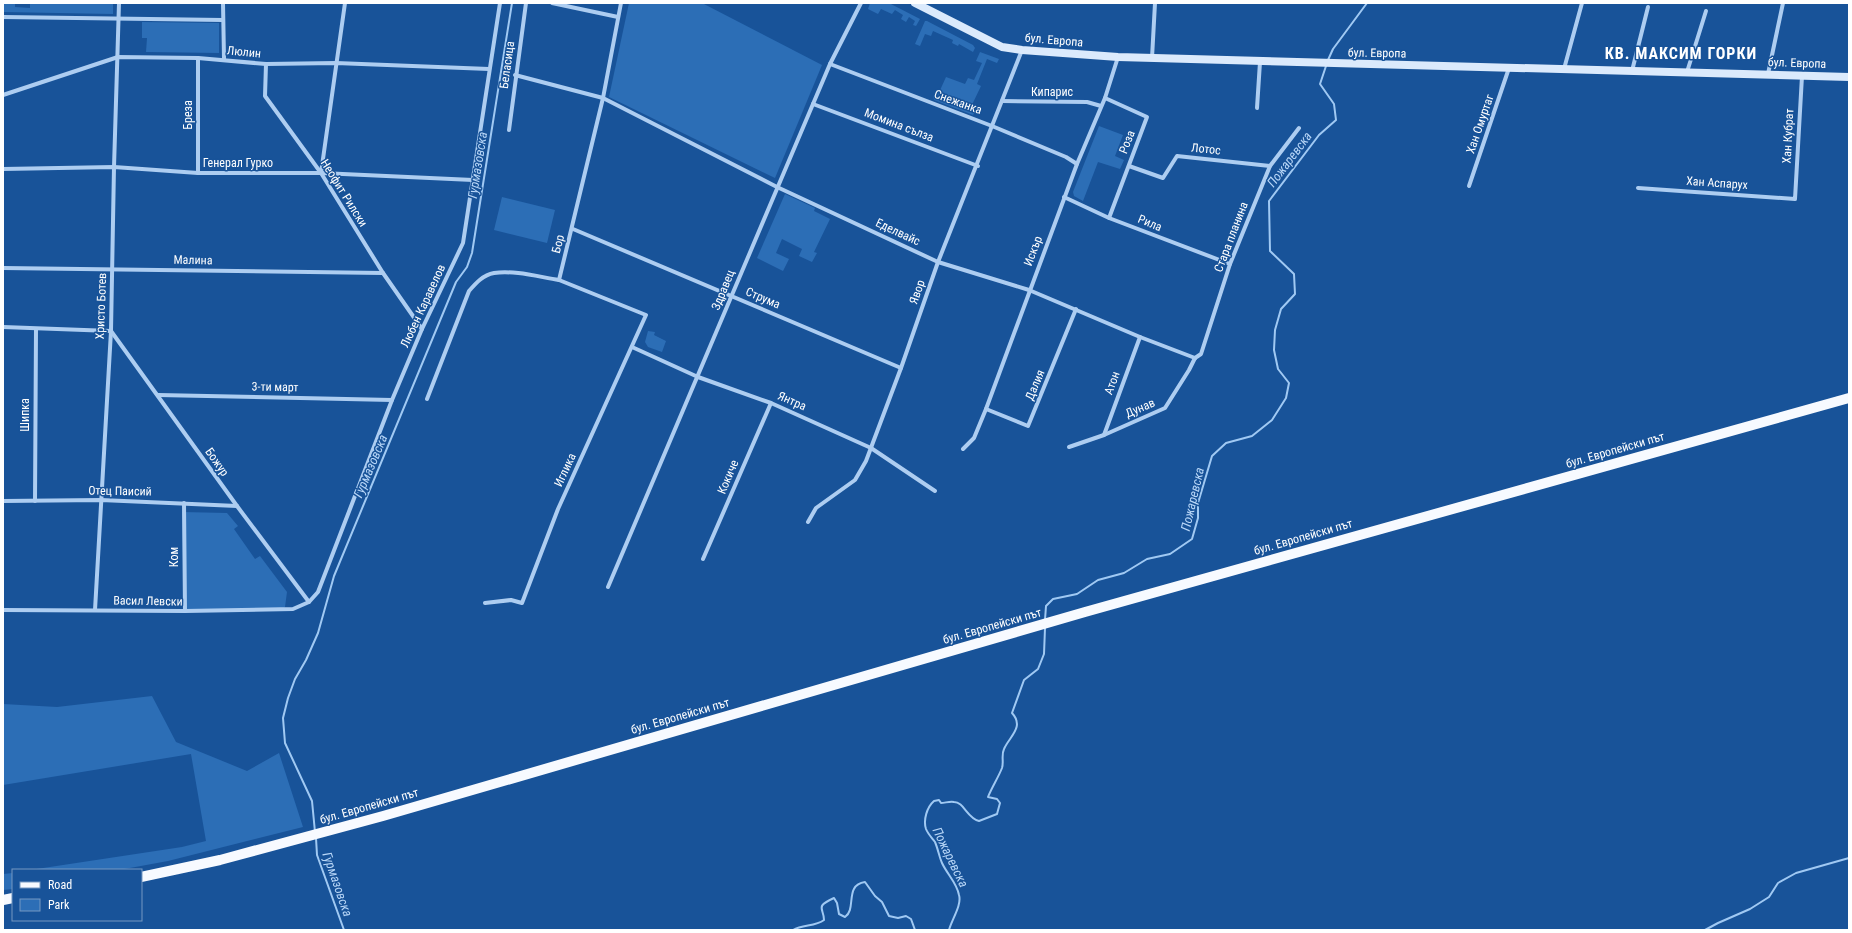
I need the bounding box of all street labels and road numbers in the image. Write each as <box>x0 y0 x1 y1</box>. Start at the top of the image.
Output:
street label: бул. Европа <box>1024 30 1084 50</box>
street label: Беласица <box>497 40 517 90</box>
street label: Люлин <box>226 43 262 61</box>
street label: бул. Европа <box>1348 45 1407 61</box>
street label: бул. Европа <box>1768 55 1827 71</box>
street label: Кипарис <box>1031 85 1074 99</box>
street label: Снежанка <box>932 87 984 117</box>
street label: Хан Омуртаг <box>1463 92 1497 156</box>
street label: Бреза <box>181 100 195 130</box>
street label: Момина сълза <box>863 105 936 145</box>
street label: Хан Кубрат <box>1780 108 1796 164</box>
street label: Роза <box>1116 128 1138 156</box>
street label: Лотос <box>1190 140 1222 158</box>
street label: Генерал Гурко <box>203 156 273 170</box>
street label: Неофит Рилски <box>318 157 370 229</box>
street label: Хан Аспарух <box>1686 174 1748 192</box>
street label: Стара планина <box>1211 200 1251 274</box>
street label: Рила <box>1136 212 1164 234</box>
street label: Еделвайс <box>873 216 923 249</box>
street label: Бор <box>549 233 567 255</box>
street label: Искър <box>1021 234 1045 268</box>
street label: Малина <box>173 253 213 267</box>
street label: Любен Каравелов <box>398 262 448 350</box>
street label: Здравец <box>709 268 737 312</box>
street label: Христо Ботев <box>93 272 109 340</box>
street label: Явор <box>906 278 928 306</box>
street label: Струма <box>744 284 783 312</box>
street label: Далия <box>1022 368 1048 402</box>
street label: Атон <box>1101 370 1123 396</box>
street label: 3-ти март <box>251 380 299 394</box>
street label: Янтра <box>776 389 809 414</box>
street label: Дунав <box>1123 396 1157 420</box>
street label: Шипка <box>18 398 32 432</box>
street label: бул. Европейски път <box>1564 429 1666 471</box>
street label: Божур <box>202 445 232 479</box>
street label: Иглика <box>551 451 579 489</box>
street label: Кокиче <box>715 457 742 496</box>
street label: Отец Паисий <box>88 483 152 499</box>
street label: бул. Европейски път <box>1252 516 1354 558</box>
street label: Ком <box>167 547 181 567</box>
street label: Васил Левски <box>113 593 183 609</box>
street label: бул. Европейски път <box>941 605 1043 647</box>
street label: бул. Европейски път <box>629 695 731 737</box>
street label: бул. Европейски път <box>318 785 420 827</box>

